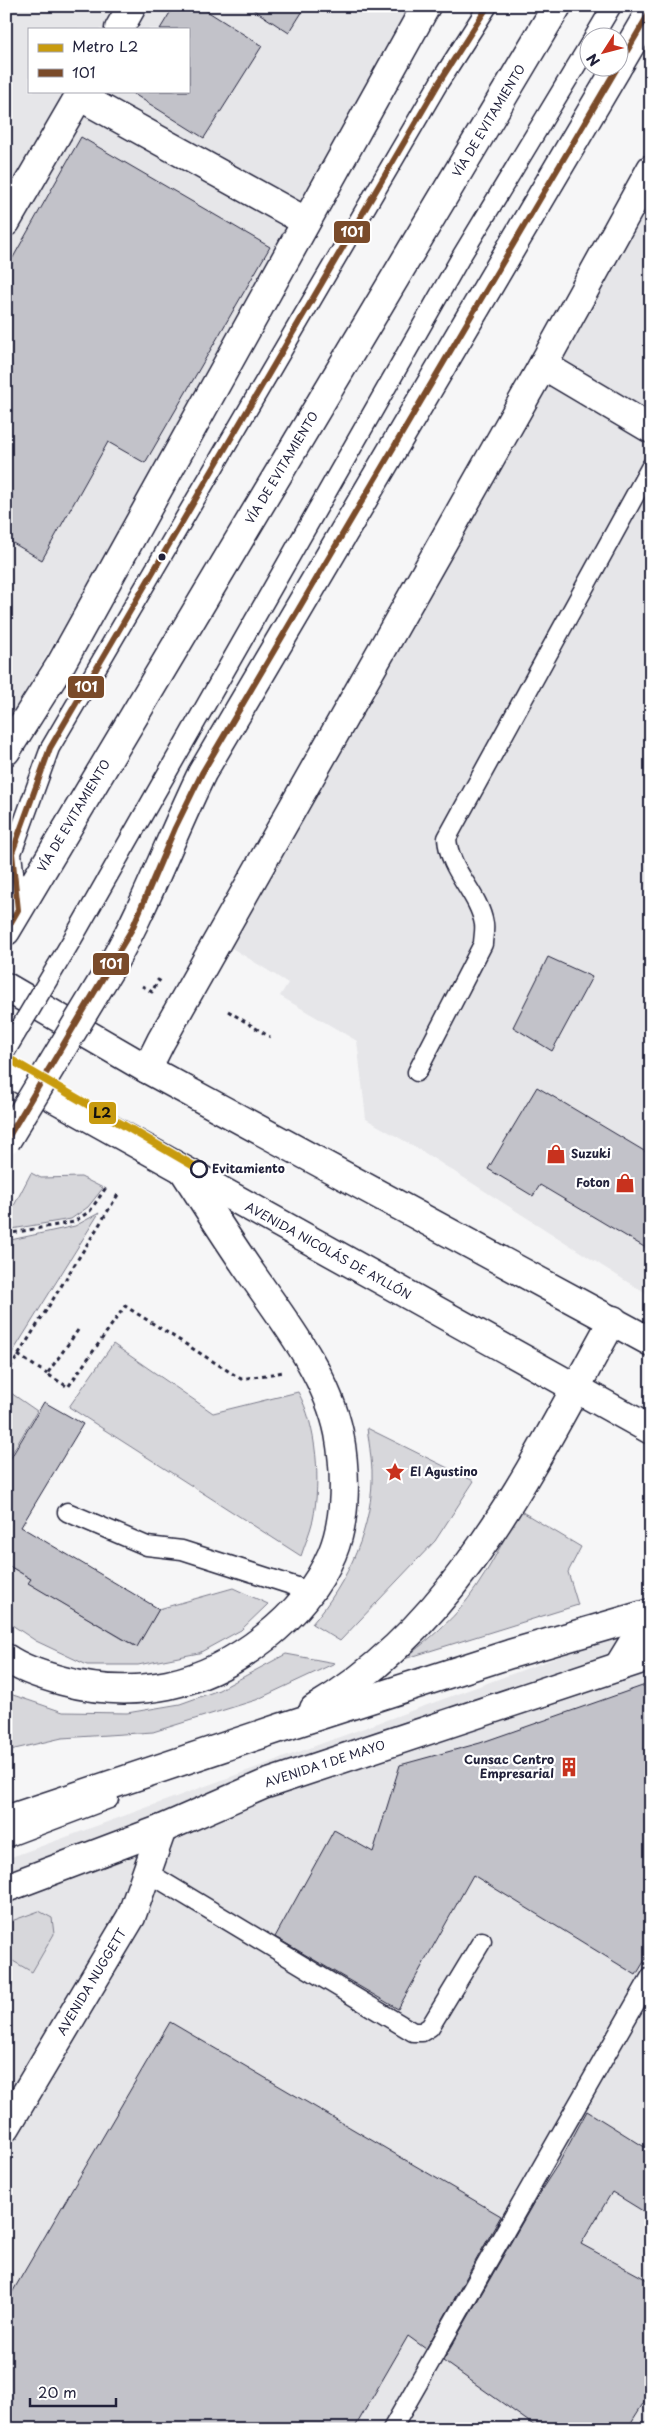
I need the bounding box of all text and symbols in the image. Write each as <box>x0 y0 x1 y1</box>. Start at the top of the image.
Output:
legend <box>28 28 190 92</box>
north arrow <box>580 28 630 78</box>
text: Metro L2 <box>72 34 138 57</box>
text: N <box>581 49 605 71</box>
text: 101 <box>72 60 95 83</box>
street label: VÍA DE EVITAMIENTO <box>447 61 529 180</box>
line badge: 101 <box>333 220 371 244</box>
text: 101 <box>341 221 364 242</box>
street label: VÍA DE EVITAMIENTO <box>240 408 322 527</box>
unlabelled marker <box>157 552 167 562</box>
line badge: 101 <box>67 675 105 699</box>
text: 101 <box>75 676 98 697</box>
street label: VÍA DE EVITAMIENTO <box>32 756 114 875</box>
line badge: 101 <box>92 952 130 976</box>
text: 101 <box>100 953 123 974</box>
line badge: L2 <box>88 1101 117 1125</box>
text: L2 <box>93 1102 111 1123</box>
shop icon: Suzuki <box>545 1143 567 1165</box>
place label: Suzuki <box>571 1144 611 1162</box>
place label: Evitamiento <box>212 1159 285 1177</box>
marker: Evitamiento <box>190 1160 208 1178</box>
shop icon: Foton <box>614 1172 636 1194</box>
place label: Foton <box>576 1173 610 1191</box>
street label: AVENIDA NICOLÁS DE AYLLÓN <box>242 1197 415 1303</box>
place icon: El Agustino <box>384 1461 406 1483</box>
place label: El Agustino <box>410 1462 478 1480</box>
street label: AVENIDA 1 DE MAYO <box>262 1735 388 1791</box>
place label: Cunsac Centro Empresarial <box>464 1750 554 1782</box>
building icon: Cunsac Centro Empresarial <box>558 1756 580 1778</box>
street label: AVENIDA NUGGETT <box>52 1924 131 2038</box>
scale bar <box>30 2375 116 2407</box>
text: 20 m <box>38 2380 77 2403</box>

